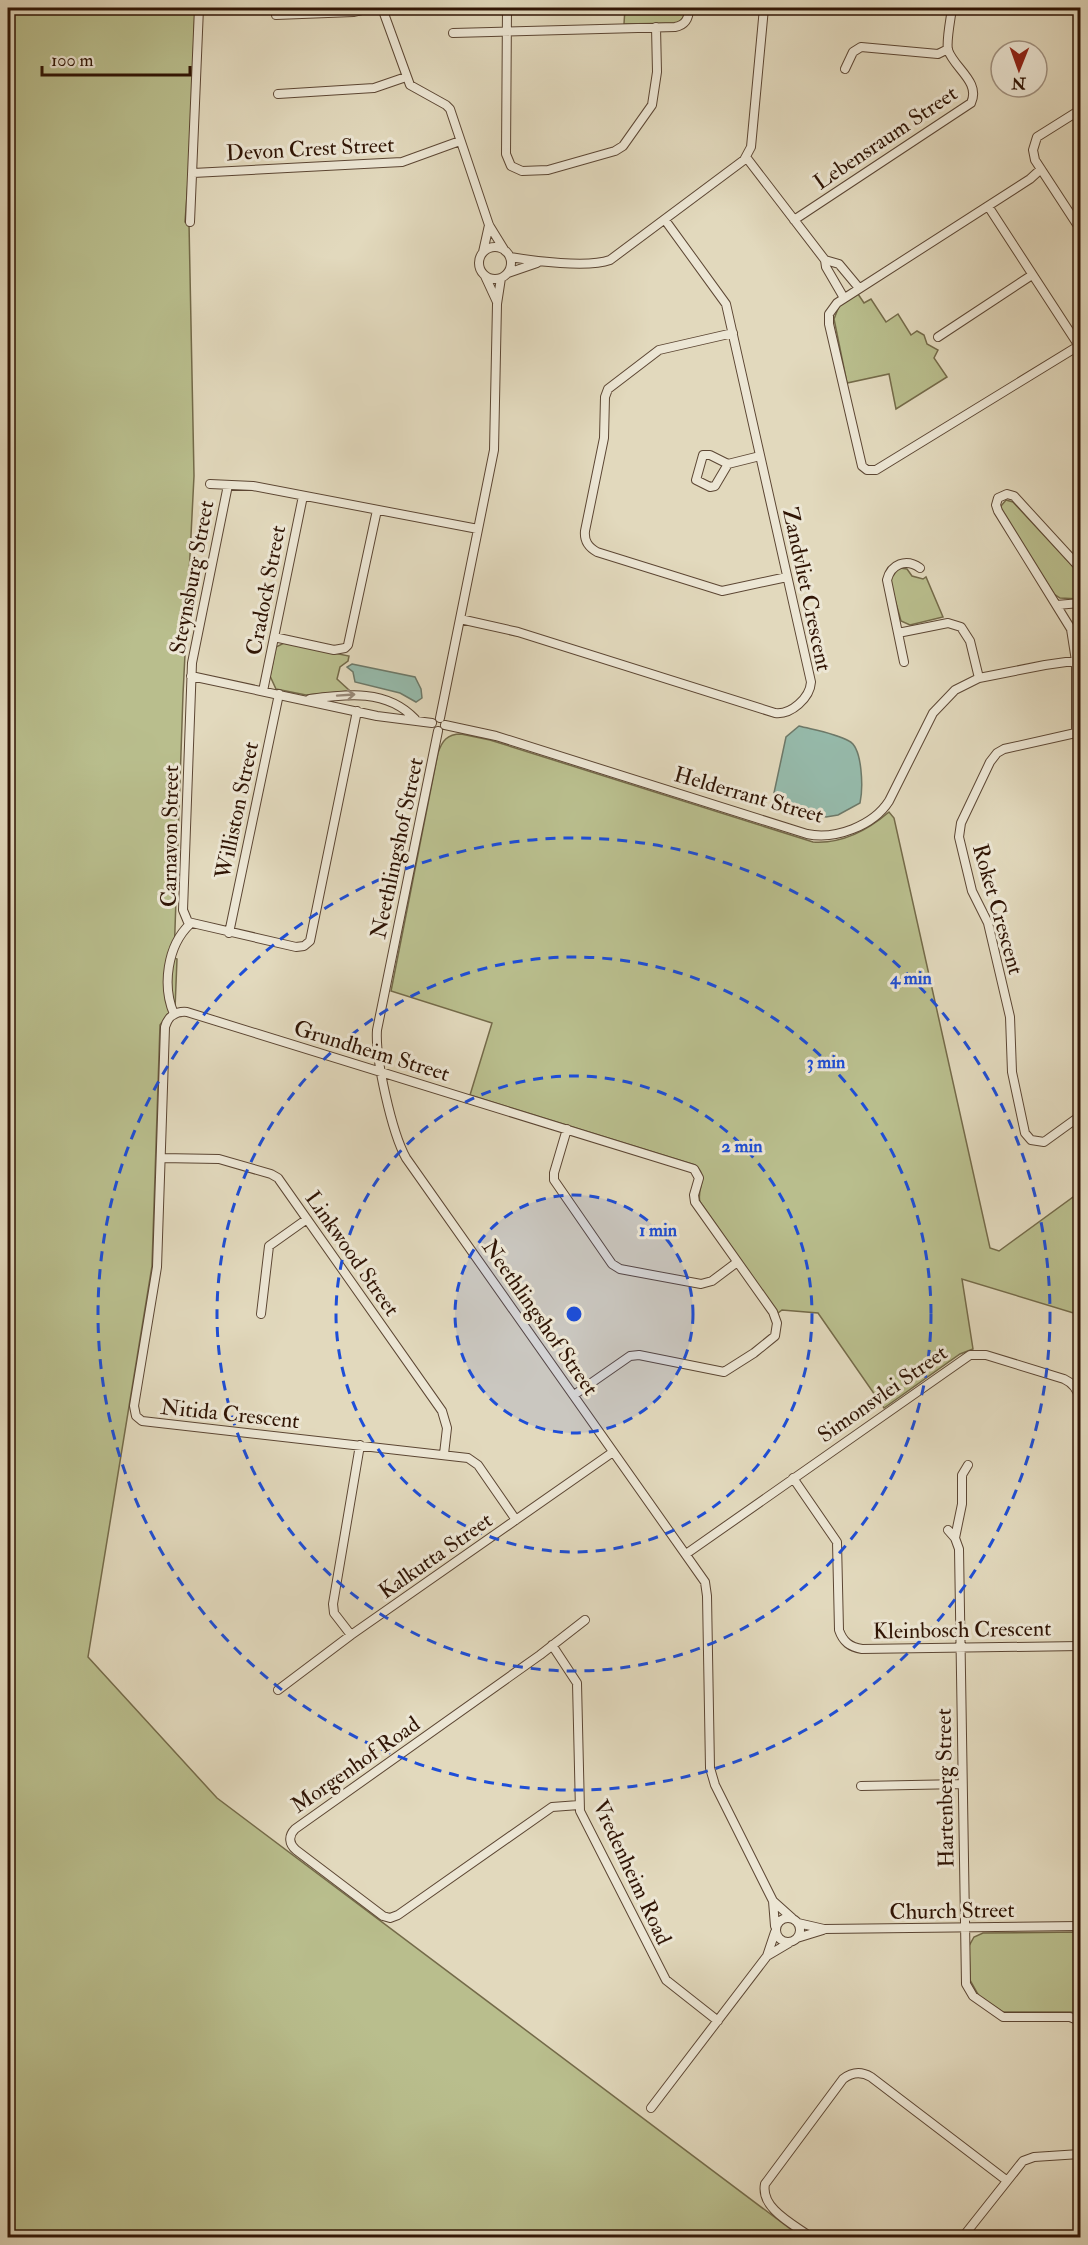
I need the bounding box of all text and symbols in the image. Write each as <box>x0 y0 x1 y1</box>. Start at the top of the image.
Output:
scale bar <box>42 39 190 77</box>
north arrow <box>989 39 1049 99</box>
text: 100 m <box>51 49 94 72</box>
text: N <box>1011 73 1027 93</box>
street label: Lebensraum Street <box>808 79 963 196</box>
street label: Devon Crest Street <box>225 131 395 167</box>
street label: Steynsburg Street <box>163 498 221 656</box>
street label: Zandvliet Crescent <box>776 505 838 674</box>
street label: Cradock Street <box>240 523 292 657</box>
one-way arrow <box>335 689 355 700</box>
street label: Williston Street <box>209 739 265 882</box>
street label: Neethlingshof Street <box>364 755 430 941</box>
street label: Helderrant Street <box>671 760 827 830</box>
street label: Carnavon Street <box>155 765 185 907</box>
street label: Roket Crescent <box>966 841 1030 978</box>
text: 4 min <box>889 967 932 990</box>
street label: Grundheim Street <box>290 1014 453 1088</box>
text: 3 min <box>807 1051 846 1074</box>
text: 2 min <box>722 1135 763 1158</box>
street label: Linkwood Street <box>299 1186 406 1322</box>
text: 1 min <box>639 1219 678 1242</box>
street label: Neethlingshof Street <box>476 1234 605 1401</box>
centre of rings <box>564 1304 584 1324</box>
street label: Simonsvlei Street <box>812 1339 953 1449</box>
street label: Nitida Crescent <box>159 1393 301 1435</box>
street label: Kalkutta Street <box>373 1506 498 1605</box>
street label: Kleinbosch Crescent <box>873 1614 1051 1646</box>
street label: Hartenberg Street <box>930 1708 960 1868</box>
street label: Morgenhof Road <box>286 1710 426 1820</box>
street label: Vredenheim Road <box>586 1795 678 1950</box>
street label: Church Street <box>889 1896 1015 1926</box>

